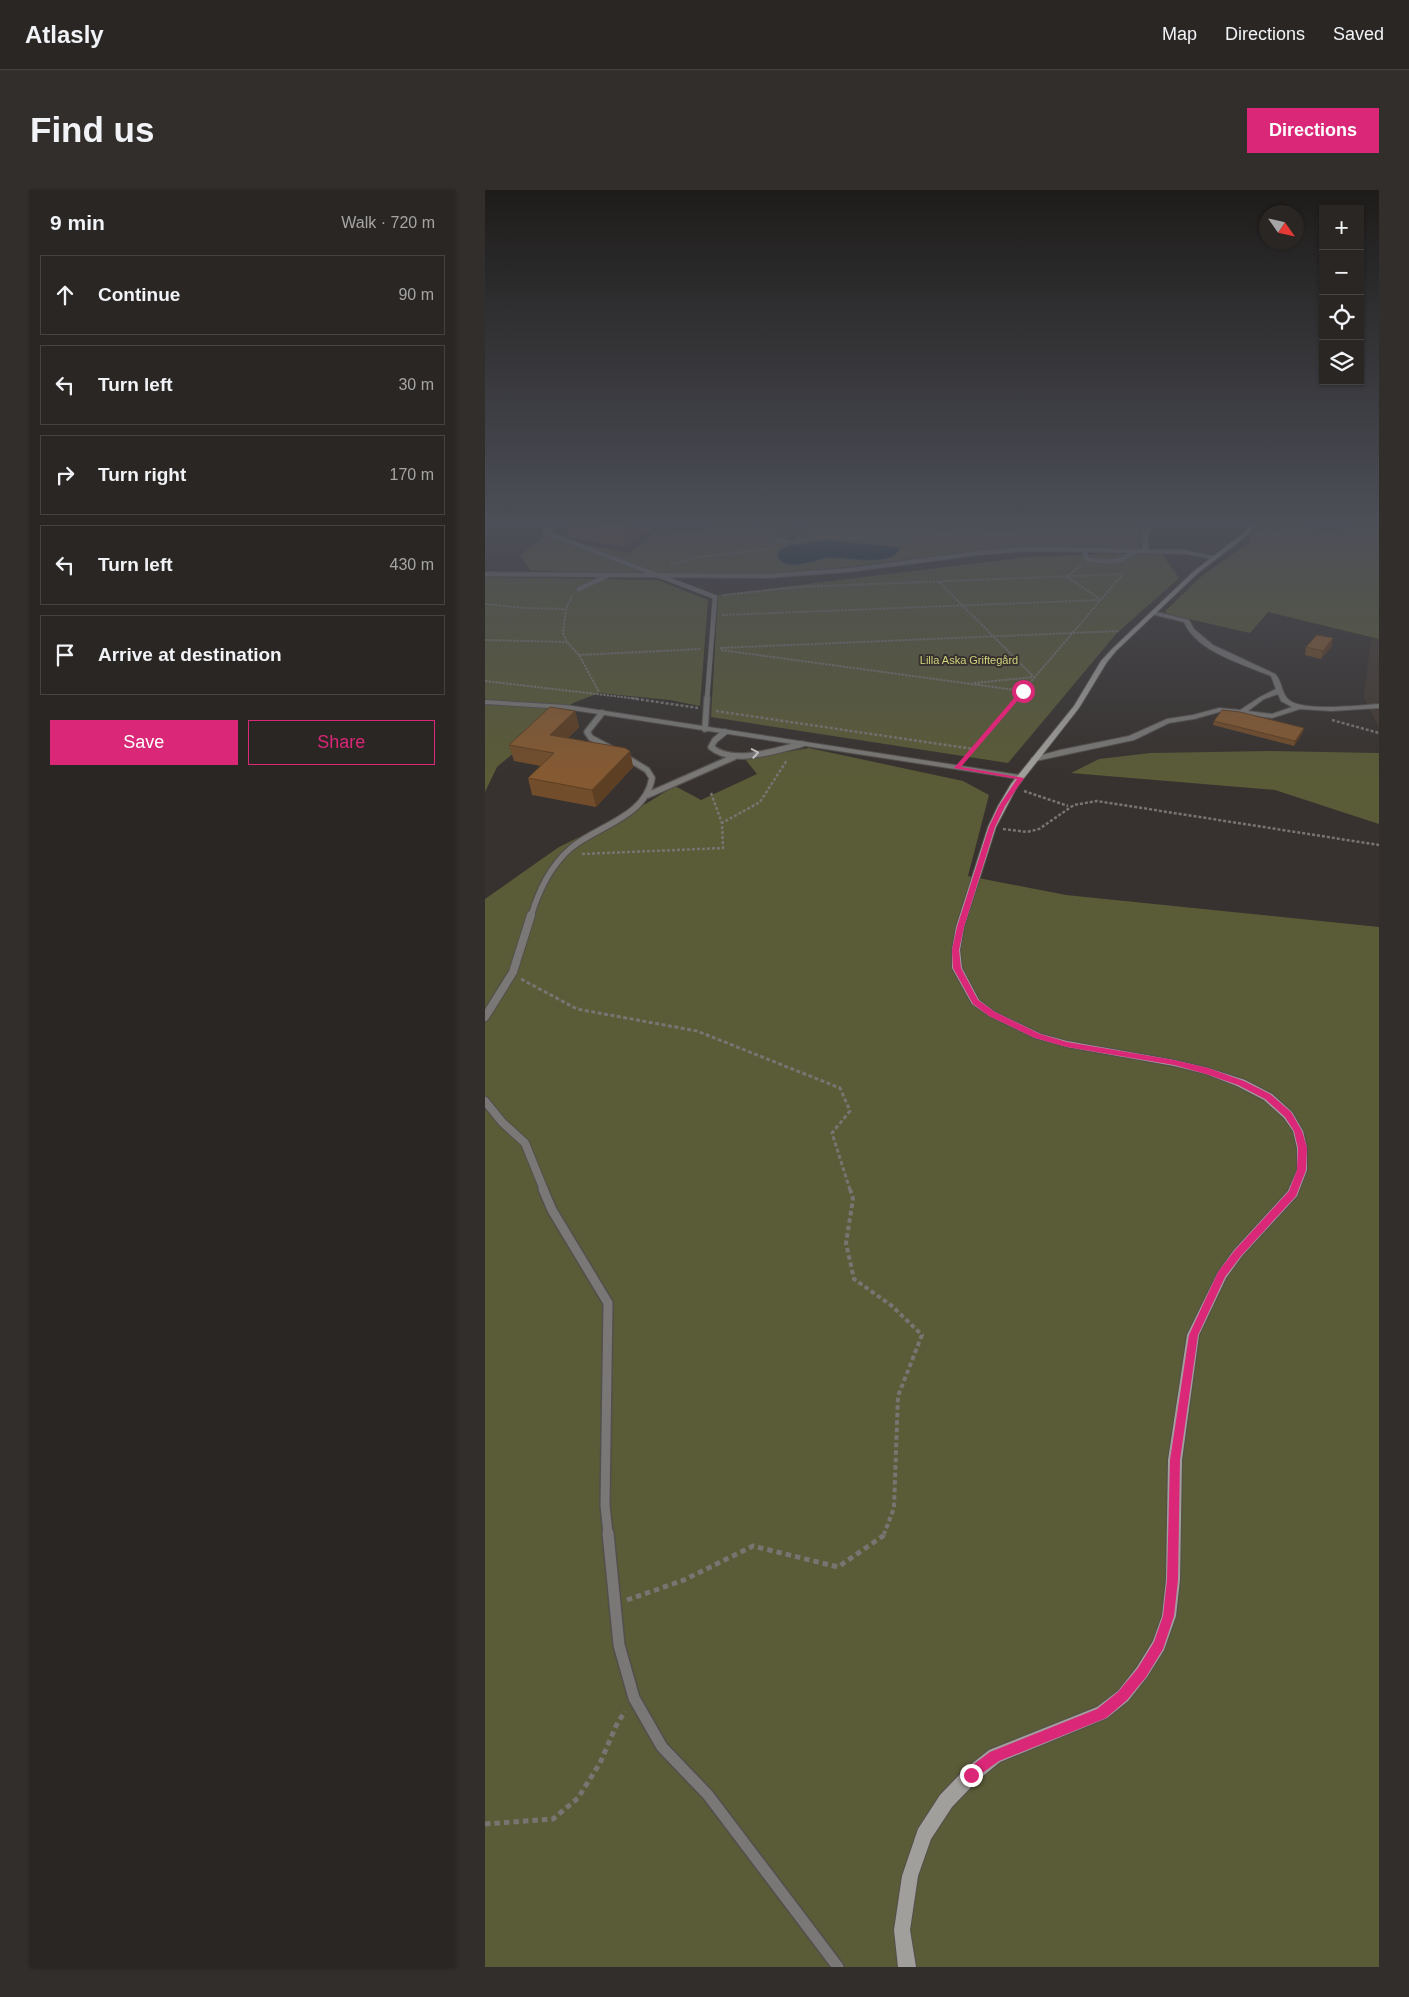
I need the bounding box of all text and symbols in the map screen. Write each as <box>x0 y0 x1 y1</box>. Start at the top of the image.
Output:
text: Atlasly <box>25 21 104 48</box>
text: Map <box>1162 24 1197 44</box>
text: Directions <box>1225 24 1305 44</box>
text: Saved <box>1333 24 1384 44</box>
button: Directions <box>1247 108 1379 153</box>
text: Find us <box>30 110 154 149</box>
north arrow <box>1259 205 1304 250</box>
map controls <box>1319 205 1364 385</box>
button: + <box>1319 205 1364 250</box>
text: 9 min <box>50 211 105 234</box>
text: Walk · 720 m <box>341 214 435 231</box>
button: − <box>1319 250 1364 295</box>
icon: ahead <box>51 281 79 309</box>
text: Continue <box>98 284 180 305</box>
text: 90 m <box>398 286 434 303</box>
button: locate <box>1319 295 1364 340</box>
button: layers <box>1319 340 1364 385</box>
icon: left <box>51 371 79 399</box>
text: Turn left <box>98 374 173 395</box>
text: 30 m <box>398 376 434 393</box>
icon: right <box>51 461 79 489</box>
text: Turn right <box>98 464 186 485</box>
text: 170 m <box>390 466 434 483</box>
icon: left <box>51 551 79 579</box>
text: Turn left <box>98 554 173 575</box>
text: 430 m <box>390 556 434 573</box>
icon: arrive <box>51 641 79 669</box>
text: Arrive at destination <box>98 644 282 665</box>
park label: Lilla Aska Griftegård <box>920 654 1018 666</box>
route start <box>1012 680 1035 703</box>
button: Save <box>50 720 238 765</box>
button: Share <box>248 720 435 765</box>
one-way arrow <box>750 749 759 759</box>
route end <box>960 1764 983 1787</box>

